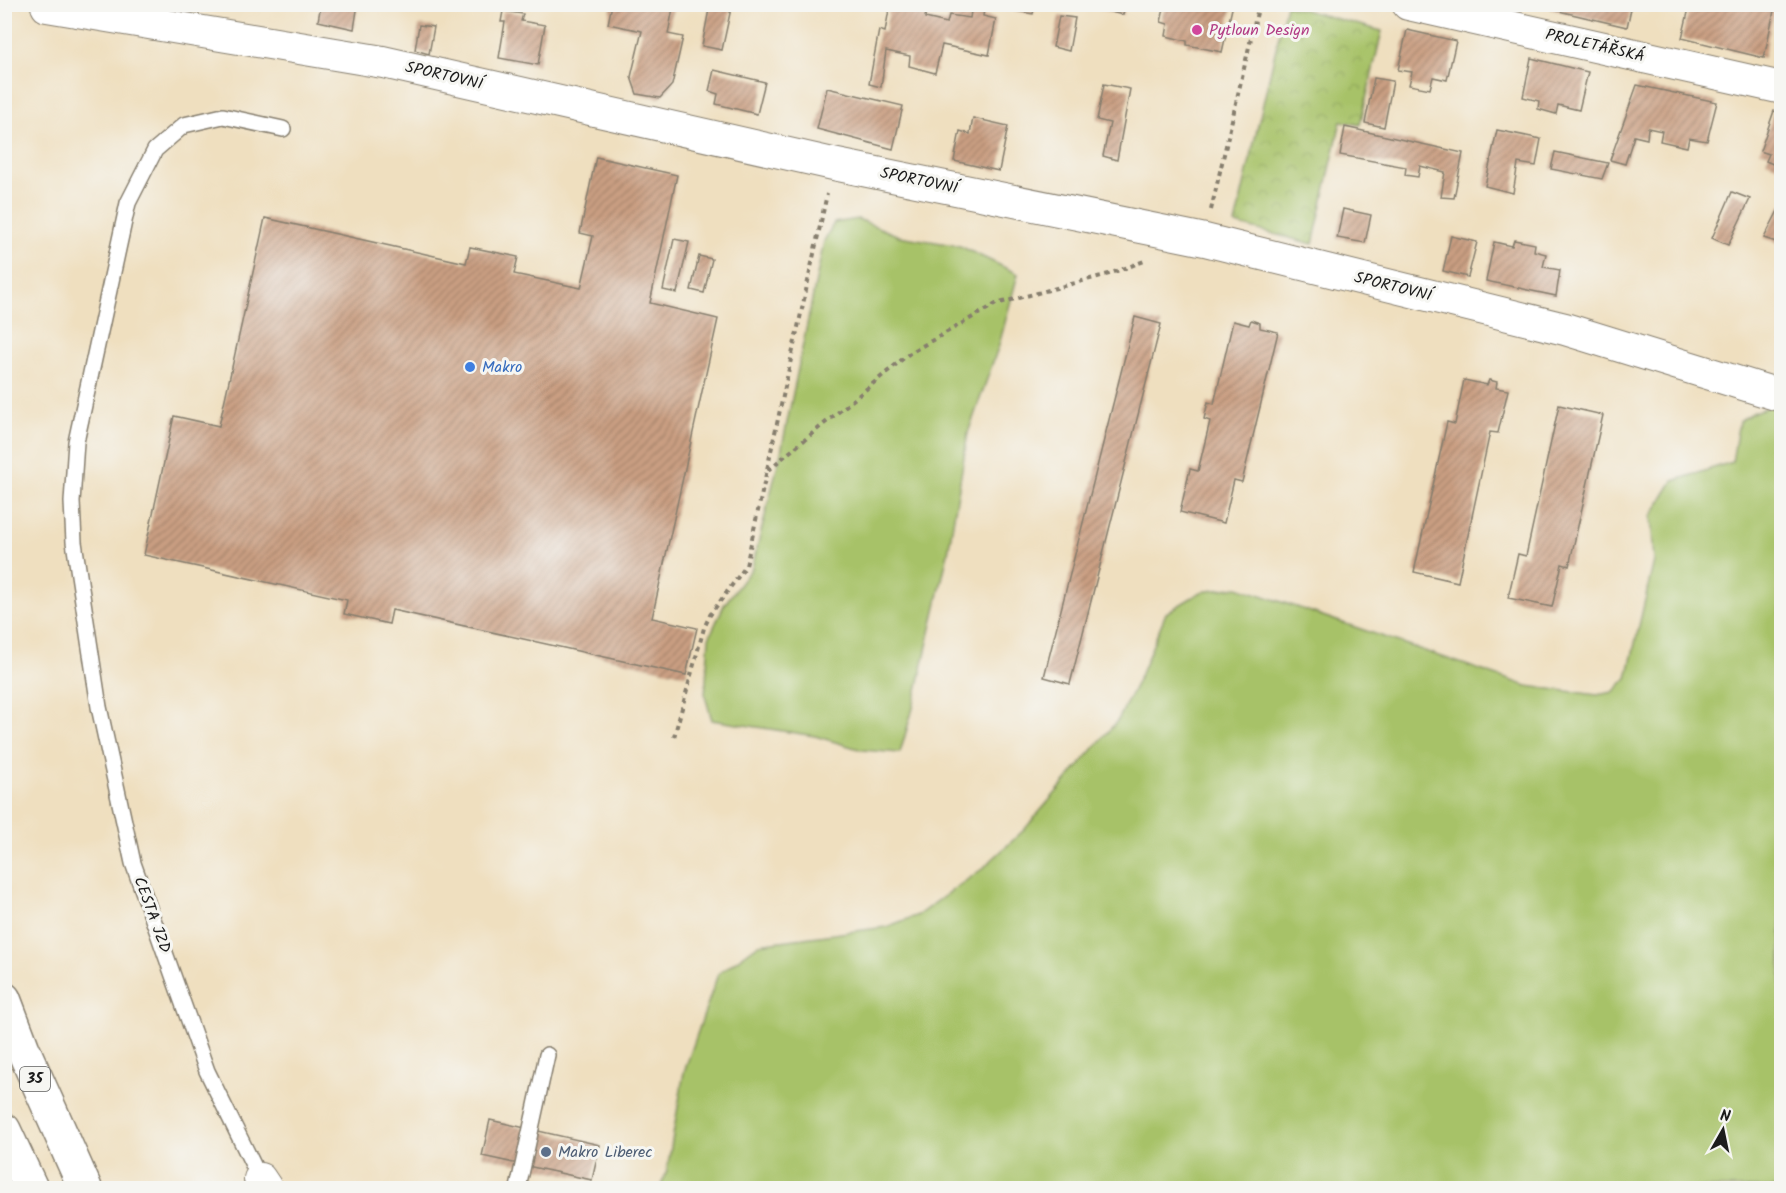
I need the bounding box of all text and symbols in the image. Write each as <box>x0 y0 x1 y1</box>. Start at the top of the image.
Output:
place label: Pytloun Design <box>1209 18 1309 43</box>
street label: PROLETÁŘSKÁ <box>1543 22 1647 70</box>
marker: Pytloun Design <box>1190 23 1204 37</box>
street label: SPORTOVNÍ <box>403 55 488 98</box>
street label: SPORTOVNÍ <box>878 161 963 202</box>
street label: SPORTOVNÍ <box>1352 265 1437 309</box>
place label: Makro <box>482 355 522 380</box>
marker: Makro <box>463 360 477 374</box>
street label: CESTA JZD <box>127 873 177 957</box>
road number: 35 <box>20 1067 50 1091</box>
north arrow <box>1693 1100 1753 1160</box>
text: N <box>1718 1104 1732 1130</box>
place label: Makro Liberec <box>558 1140 652 1165</box>
marker: Makro Liberec <box>539 1145 553 1159</box>

